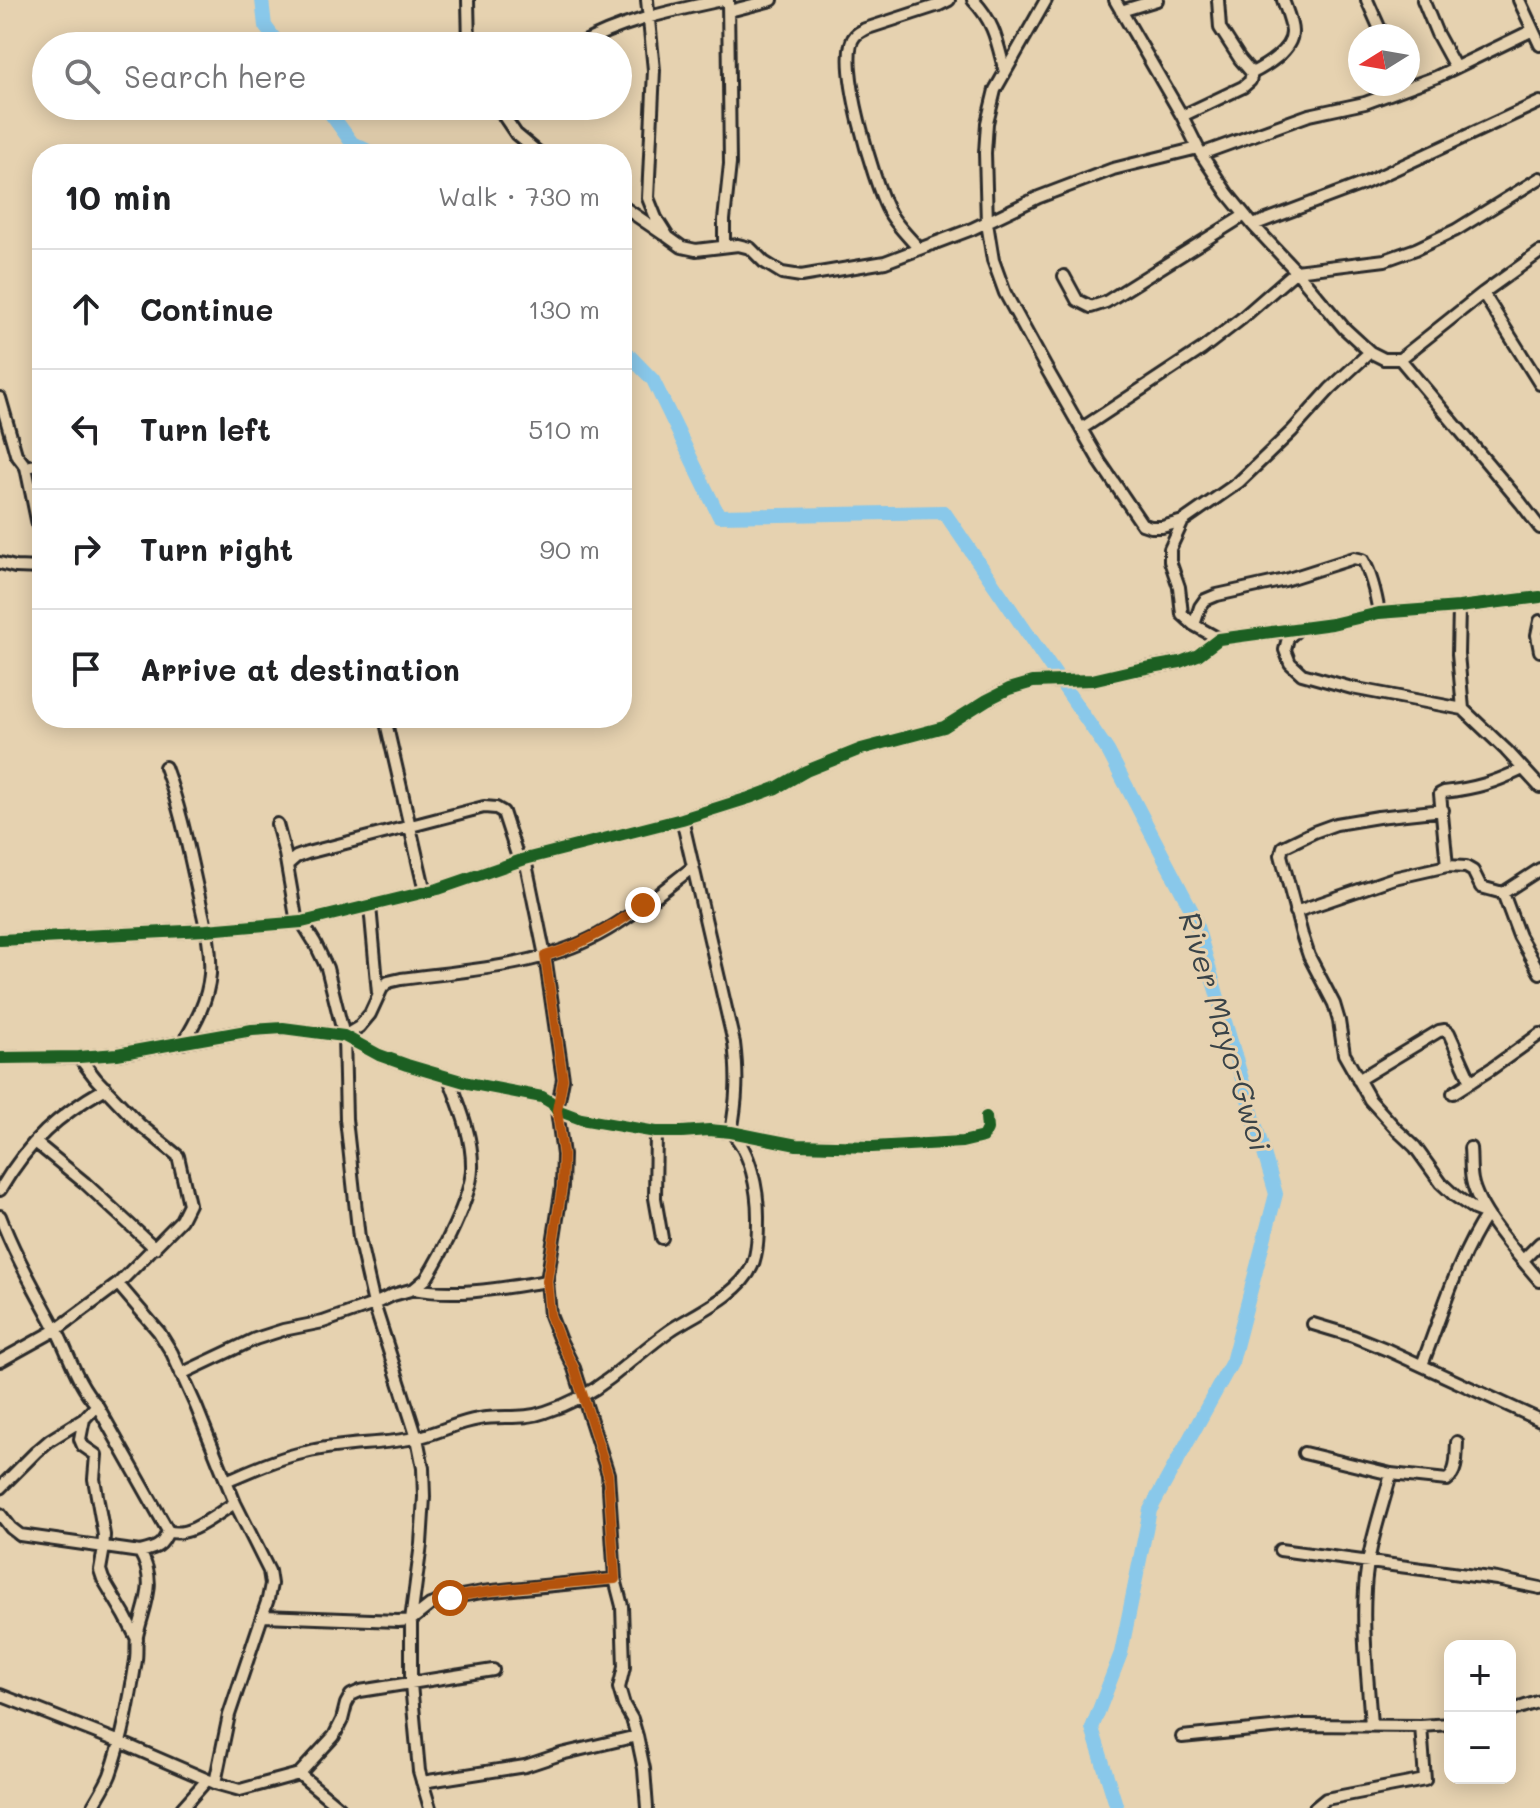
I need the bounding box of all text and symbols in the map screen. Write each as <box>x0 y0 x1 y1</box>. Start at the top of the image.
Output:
north arrow <box>1348 24 1420 96</box>
search box <box>32 32 632 120</box>
icon: search <box>60 54 104 98</box>
text: Search here <box>124 56 307 96</box>
text: 10 min <box>64 174 171 219</box>
text: Walk · 730 m <box>438 179 600 213</box>
icon: ahead <box>64 287 108 331</box>
text: Continue <box>140 289 273 329</box>
text: 130 m <box>528 292 600 326</box>
icon: left <box>64 407 108 451</box>
text: Turn left <box>140 409 271 449</box>
text: 510 m <box>528 412 600 446</box>
icon: right <box>64 527 108 571</box>
text: Turn right <box>140 529 293 569</box>
text: 90 m <box>540 532 600 566</box>
icon: arrive <box>64 647 108 691</box>
text: Arrive at destination <box>140 649 460 689</box>
route end <box>625 887 661 923</box>
water label: River Mayo-Gwoi <box>1171 906 1282 1157</box>
route start <box>432 1580 468 1616</box>
map controls <box>1444 1640 1516 1784</box>
button: + <box>1444 1640 1516 1712</box>
button: − <box>1444 1712 1516 1784</box>

